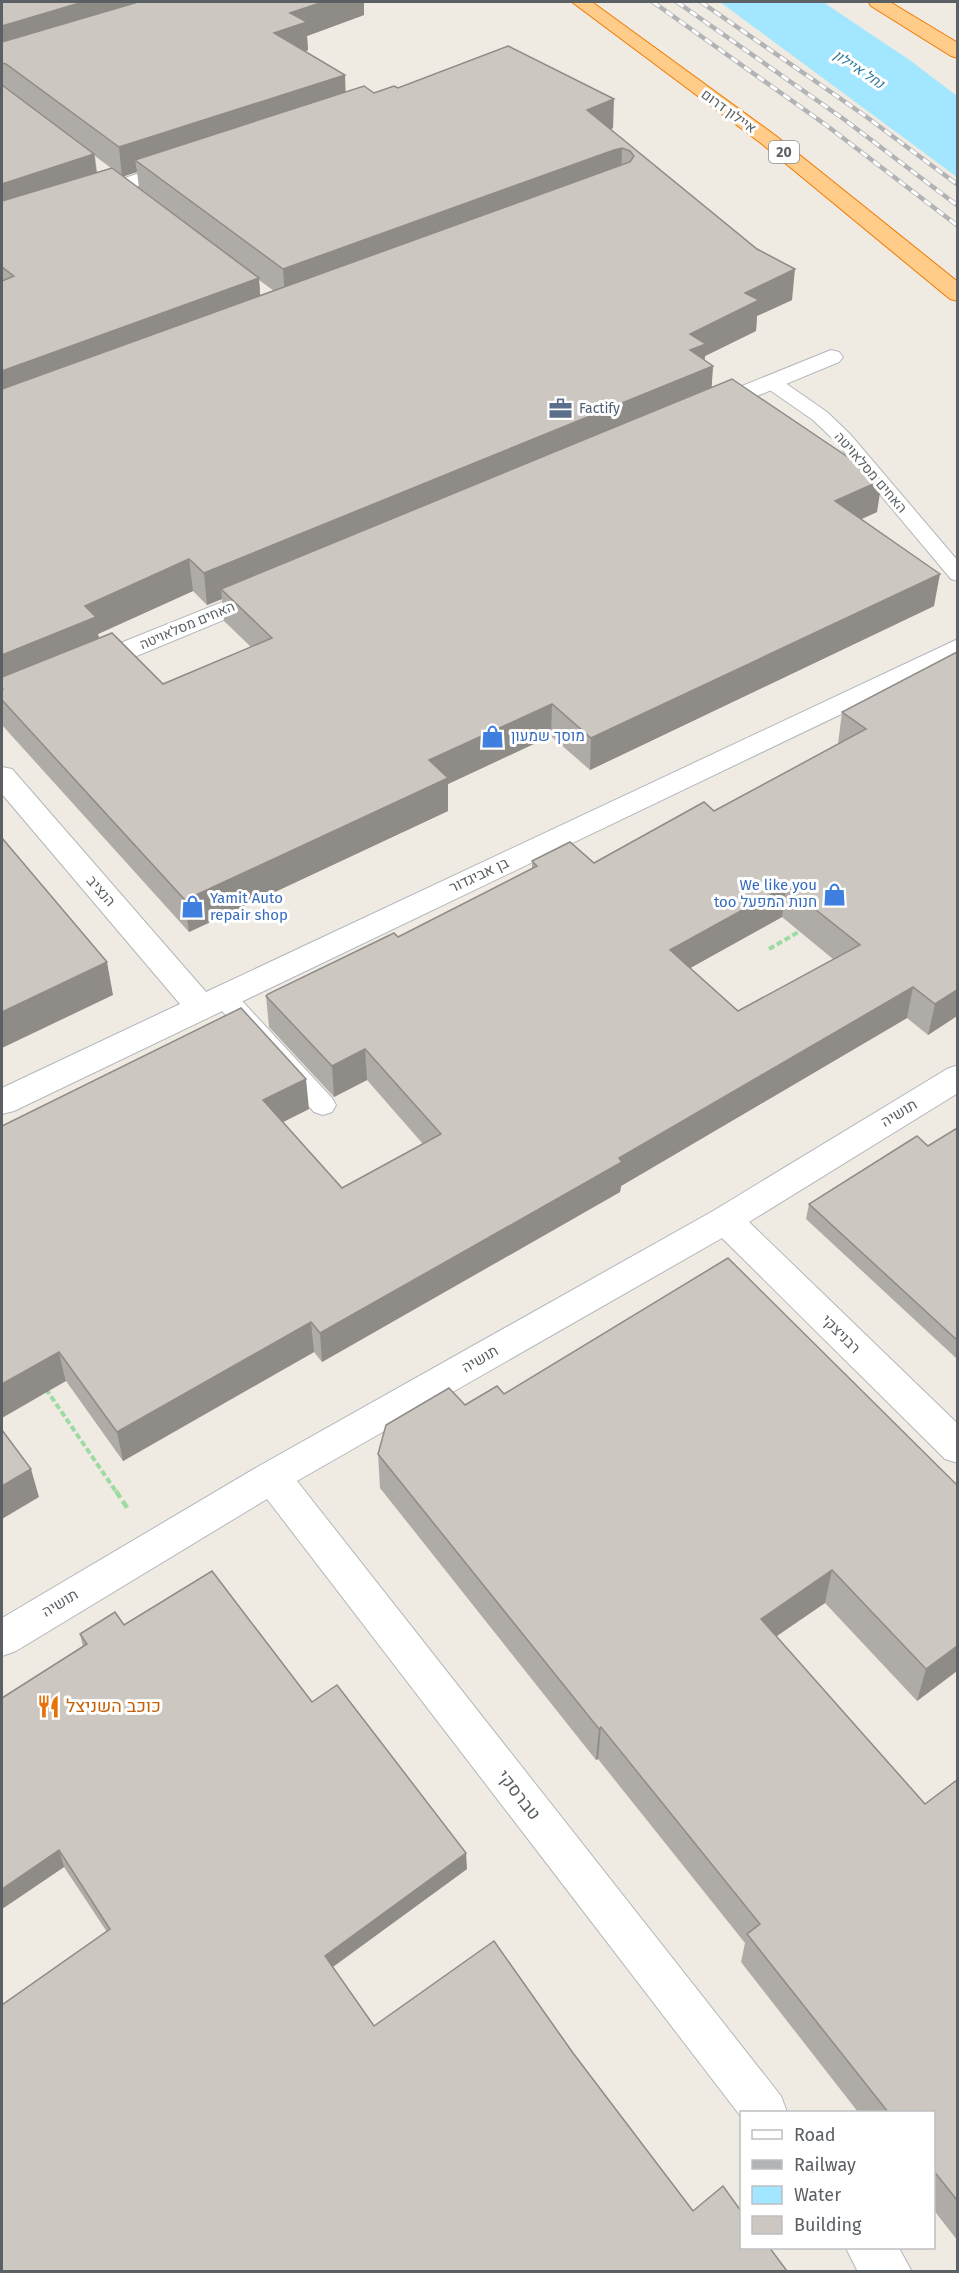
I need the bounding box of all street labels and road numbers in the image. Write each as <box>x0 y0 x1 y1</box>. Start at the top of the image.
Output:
street label: איילון דרום <box>698 86 759 137</box>
road number: 20 <box>769 141 799 163</box>
street label: האחים מסלאויטה <box>831 428 910 516</box>
street label: האחים מסלאויטה <box>137 598 237 653</box>
street label: בן אביגדור <box>446 853 512 897</box>
street label: הנציב <box>83 872 119 910</box>
street label: תושיה <box>878 1095 920 1131</box>
street label: רבניצקי <box>818 1311 864 1357</box>
street label: תושיה <box>459 1341 501 1377</box>
street label: תושיה <box>39 1585 81 1621</box>
street label: טברסקי <box>493 1766 545 1824</box>

